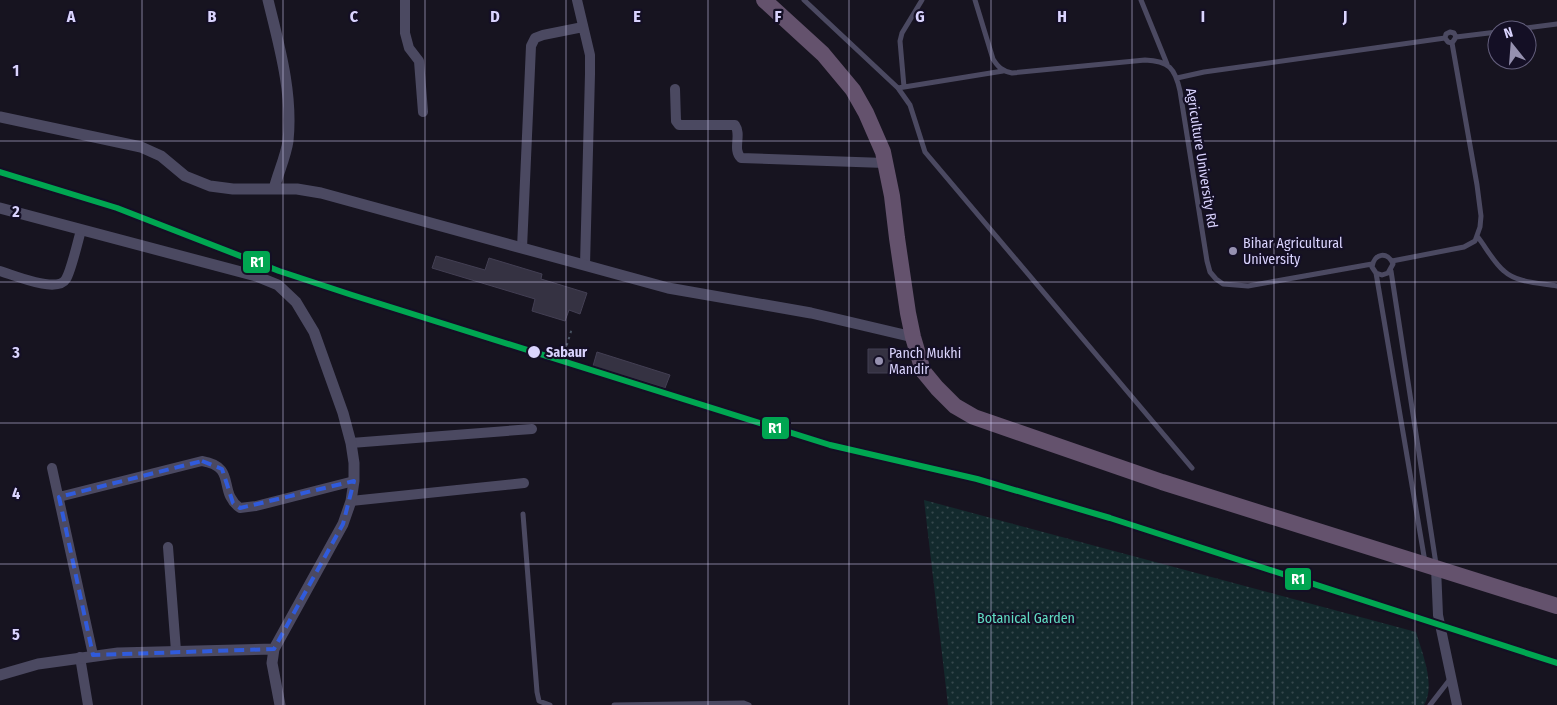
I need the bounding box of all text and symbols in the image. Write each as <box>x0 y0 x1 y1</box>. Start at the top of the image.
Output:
text: A <box>66 7 76 26</box>
text: B <box>208 7 217 26</box>
text: C <box>350 7 359 26</box>
text: D <box>490 7 500 26</box>
text: E <box>633 7 641 26</box>
text: F <box>774 7 782 26</box>
text: G <box>915 7 925 26</box>
text: H <box>1057 7 1067 26</box>
text: I <box>1201 7 1205 26</box>
text: J <box>1342 7 1347 26</box>
north arrow <box>1487 20 1537 70</box>
text: N <box>1502 24 1515 42</box>
text: 1 <box>13 61 19 80</box>
street label: Agriculture University Rd <box>1182 87 1221 229</box>
text: 2 <box>11 202 20 221</box>
place label: Bihar Agricultural University <box>1243 235 1343 268</box>
marker: Bihar Agricultural University <box>1227 245 1239 257</box>
line badge: R1 <box>242 250 271 274</box>
text: R1 <box>250 254 264 271</box>
text: 3 <box>11 343 20 362</box>
marker: Sabaur <box>526 344 542 360</box>
place label: Sabaur <box>546 344 588 361</box>
place label: Panch Mukhi Mandir <box>889 345 961 378</box>
marker: Panch Mukhi Mandir <box>873 355 885 367</box>
line badge: R1 <box>761 416 790 440</box>
text: R1 <box>768 420 782 437</box>
text: 4 <box>12 484 20 503</box>
line badge: R1 <box>1284 567 1312 591</box>
text: R1 <box>1291 571 1305 588</box>
park label: Botanical Garden <box>977 610 1075 627</box>
text: 5 <box>12 625 20 644</box>

